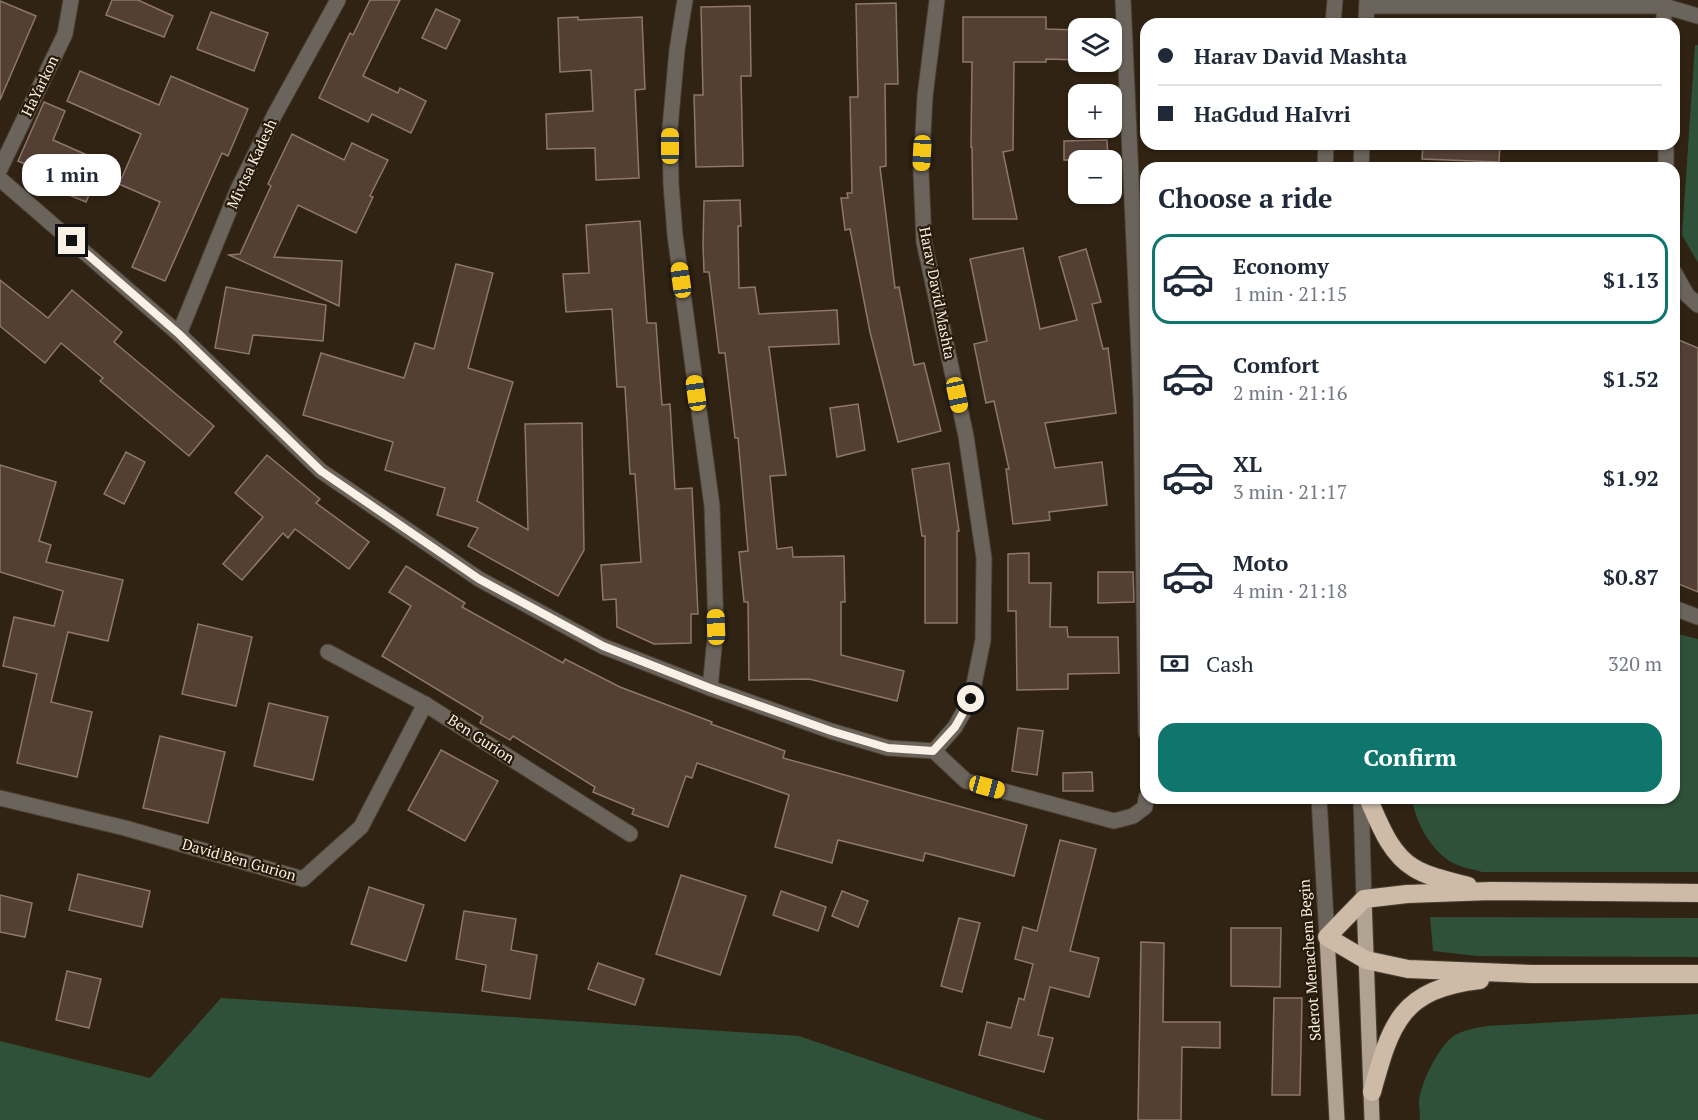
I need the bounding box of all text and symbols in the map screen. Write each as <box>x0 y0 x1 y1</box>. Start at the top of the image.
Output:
map controls <box>1068 18 1122 204</box>
button: layers <box>1068 18 1122 72</box>
text: Harav David Mashta <box>1194 41 1407 70</box>
street label: HaYarkon <box>16 52 62 119</box>
button: + <box>1068 84 1122 138</box>
text: HaGdud HaIvri <box>1194 99 1351 128</box>
street label: Mivtsa Kadesh <box>222 115 281 212</box>
car <box>661 128 679 164</box>
car <box>912 135 932 171</box>
button: − <box>1068 150 1122 204</box>
callout: 1 min <box>22 154 122 196</box>
text: 1 min <box>44 161 99 188</box>
text: Choose a ride <box>1158 180 1333 216</box>
street label: Harav David Mashta <box>915 225 961 361</box>
route end <box>58 227 85 254</box>
text: Economy <box>1233 251 1329 280</box>
icon: car <box>1161 252 1215 306</box>
car <box>670 261 692 299</box>
text: $1.13 <box>1603 265 1659 294</box>
text: 1 min · 21:15 <box>1233 280 1347 307</box>
text: Comfort <box>1233 350 1319 379</box>
icon: car <box>1161 351 1215 405</box>
text: $1.52 <box>1603 364 1659 393</box>
car <box>685 374 707 412</box>
car <box>944 376 970 414</box>
text: 2 min · 21:16 <box>1233 379 1347 406</box>
text: XL <box>1233 449 1262 478</box>
icon: car <box>1161 450 1215 504</box>
text: $1.92 <box>1603 463 1659 492</box>
text: 3 min · 21:17 <box>1233 478 1347 505</box>
text: Moto <box>1233 548 1288 577</box>
icon: car <box>1161 549 1215 603</box>
text: $0.87 <box>1603 562 1659 591</box>
text: 4 min · 21:18 <box>1233 577 1347 604</box>
car <box>706 609 726 645</box>
icon: cash <box>1158 647 1191 680</box>
text: Cash <box>1206 649 1254 678</box>
text: 320 m <box>1608 650 1662 677</box>
route start <box>957 685 984 712</box>
street label: Ben Gurion <box>444 709 519 767</box>
button: Confirm <box>1158 723 1662 792</box>
car <box>967 774 1007 800</box>
street label: David Ben Gurion <box>180 833 299 885</box>
street label: Sderot Menachem Begin <box>1293 878 1325 1042</box>

